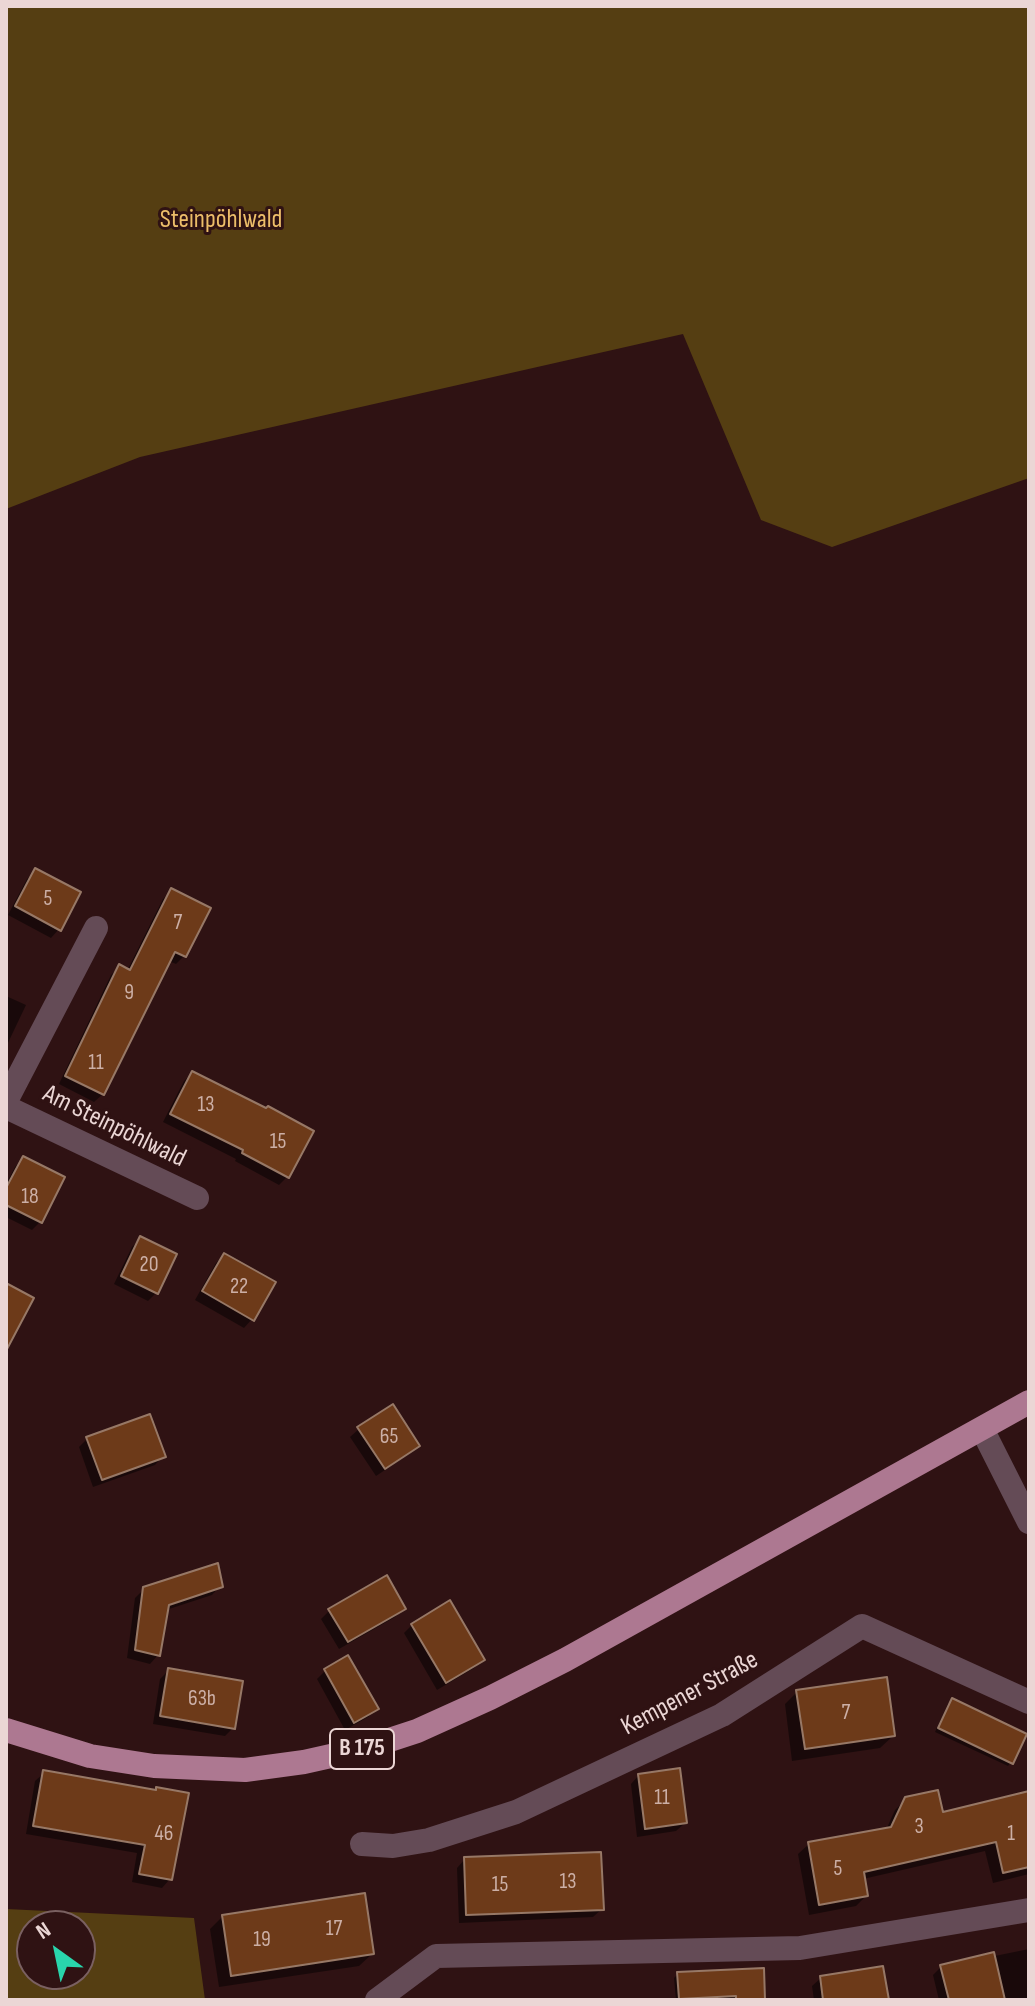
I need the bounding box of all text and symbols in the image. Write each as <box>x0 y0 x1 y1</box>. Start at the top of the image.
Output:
park label: Steinpöhlwald <box>160 204 282 236</box>
house number: 5 <box>44 886 52 912</box>
house number: 7 <box>174 910 182 936</box>
house number: 9 <box>124 980 134 1006</box>
house number: 11 <box>88 1050 104 1076</box>
street label: Am Steinpöhlwald <box>37 1079 191 1175</box>
house number: 13 <box>198 1092 214 1118</box>
house number: 15 <box>270 1129 286 1155</box>
house number: 18 <box>21 1184 39 1210</box>
house number: 20 <box>140 1252 158 1278</box>
house number: 22 <box>230 1274 248 1300</box>
house number: 65 <box>380 1424 398 1450</box>
street label: Kempener Straße <box>616 1645 764 1743</box>
house number: 63b <box>188 1686 216 1712</box>
house number: 7 <box>842 1700 850 1726</box>
road number: B 175 <box>330 1729 394 1769</box>
house number: 11 <box>654 1785 670 1811</box>
house number: 3 <box>914 1814 924 1840</box>
house number: 46 <box>155 1821 173 1847</box>
house number: 1 <box>1007 1821 1015 1847</box>
house number: 5 <box>834 1856 842 1882</box>
house number: 13 <box>560 1869 576 1895</box>
house number: 15 <box>492 1872 508 1898</box>
north arrow <box>16 1910 96 1990</box>
house number: 17 <box>326 1916 342 1942</box>
text: N <box>31 1917 56 1946</box>
house number: 19 <box>253 1927 271 1953</box>

